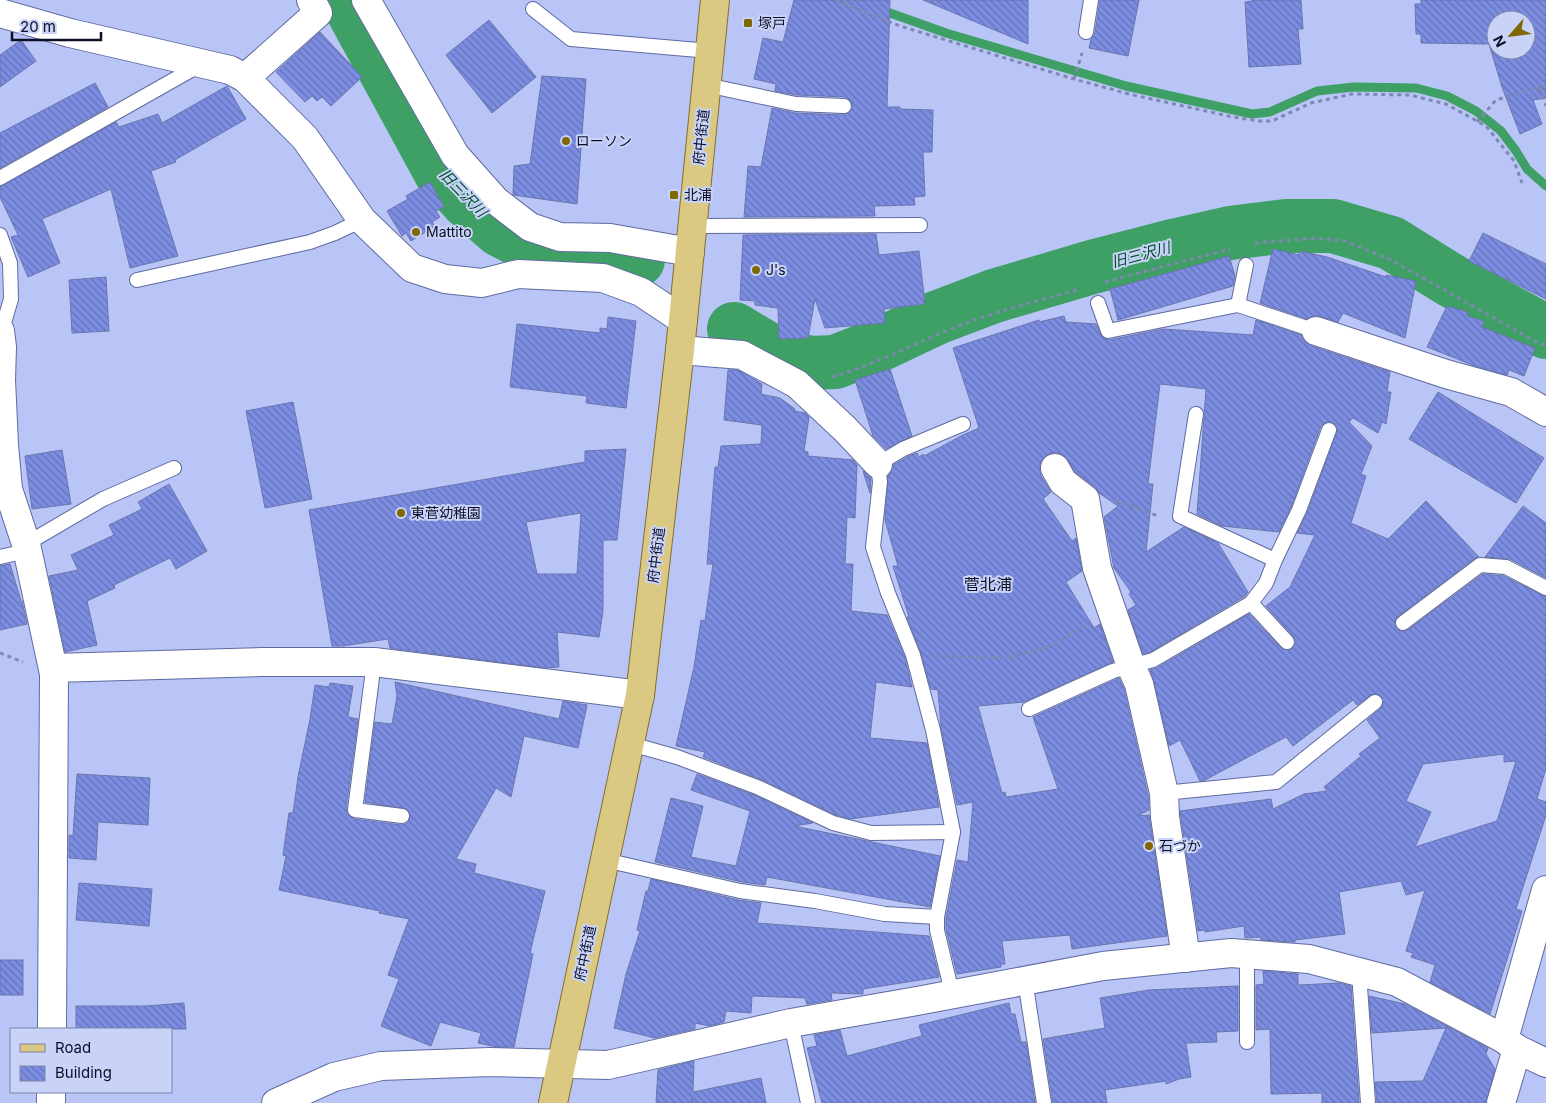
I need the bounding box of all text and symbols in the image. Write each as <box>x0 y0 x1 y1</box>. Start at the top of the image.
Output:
scale bar <box>12 10 101 42</box>
north arrow <box>1486 10 1536 60</box>
place label: 塚戸 <box>758 14 786 31</box>
text: 20 m <box>20 17 56 36</box>
marker: 塚戸 <box>742 17 754 29</box>
text: N <box>1489 33 1509 50</box>
street label: 府中街道 <box>689 108 712 166</box>
place label: ローソン <box>576 132 632 149</box>
marker: ローソン <box>560 135 572 147</box>
water label: 旧三沢川 <box>436 164 492 222</box>
place label: 北浦 <box>684 186 712 203</box>
marker: 北浦 <box>668 189 680 201</box>
place label: Mattito <box>426 223 472 240</box>
marker: Mattito <box>410 226 422 238</box>
water label: 旧三沢川 <box>1109 237 1174 271</box>
place label: J's <box>766 261 786 278</box>
marker: J's <box>750 264 762 276</box>
place label: 東菅幼稚園 <box>411 504 481 521</box>
marker: 東菅幼稚園 <box>395 507 407 519</box>
street label: 府中街道 <box>644 526 667 584</box>
district label: 菅北浦 <box>964 574 1012 594</box>
place label: 石づか <box>1159 837 1201 854</box>
marker: 石づか <box>1143 840 1155 852</box>
street label: 府中街道 <box>570 924 599 982</box>
legend <box>10 1028 172 1093</box>
text: Road <box>55 1038 91 1057</box>
text: Building <box>55 1063 112 1082</box>

